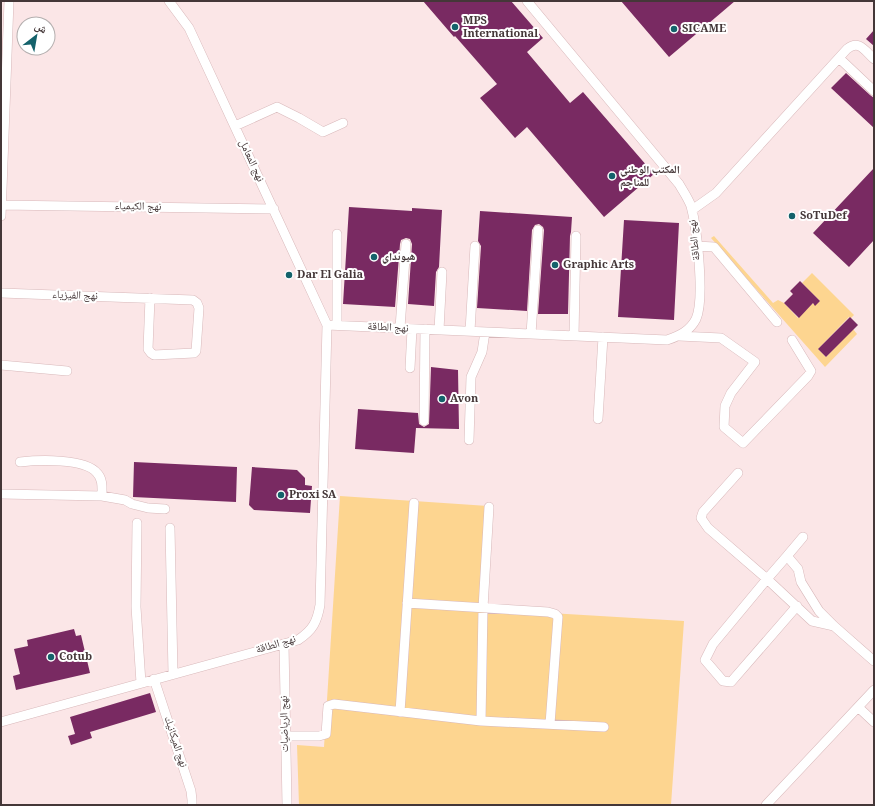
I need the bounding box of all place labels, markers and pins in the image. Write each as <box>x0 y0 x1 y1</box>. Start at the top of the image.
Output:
place label: MPS International <box>463 12 538 44</box>
place label: SICAME <box>682 20 726 39</box>
marker: MPS International <box>450 22 460 32</box>
marker: SICAME <box>669 24 679 34</box>
place label: المكتب الوطني للمناجم <box>620 161 680 193</box>
marker: المكتب الوطني للمناجم <box>607 171 617 181</box>
place label: SoTuDef <box>800 207 848 226</box>
marker: SoTuDef <box>787 211 797 221</box>
place label: هيونداي <box>382 248 416 267</box>
marker: هيونداي <box>369 252 379 262</box>
place label: Graphic Arts <box>563 256 634 275</box>
marker: Graphic Arts <box>550 260 560 270</box>
place label: Dar El Galia <box>297 266 364 285</box>
marker: Dar El Galia <box>284 270 294 280</box>
place label: Avon <box>450 390 479 409</box>
marker: Avon <box>437 394 447 404</box>
place label: Proxi SA <box>289 486 337 505</box>
marker: Proxi SA <box>276 490 286 500</box>
place label: Cotub <box>59 648 92 667</box>
marker: Cotub <box>46 652 56 662</box>

